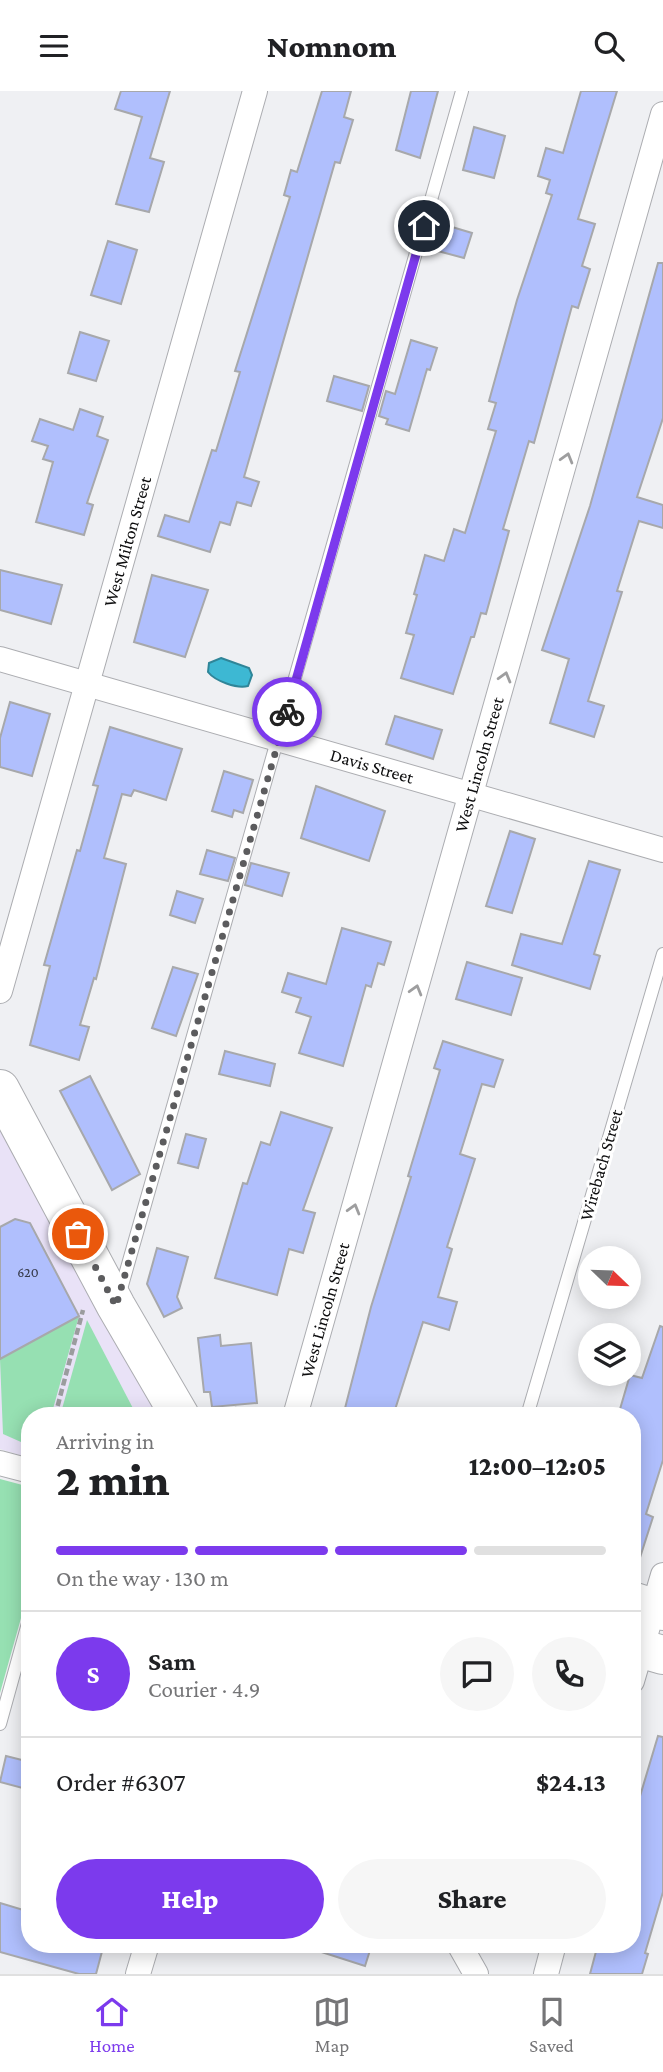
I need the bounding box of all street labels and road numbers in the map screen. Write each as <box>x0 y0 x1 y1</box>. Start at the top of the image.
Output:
street label: West Milton Street <box>99 473 156 609</box>
street label: West Lincoln Street <box>450 694 508 835</box>
street label: Davis Street <box>328 745 417 788</box>
street label: Wirebach Street <box>576 1106 627 1223</box>
street label: West Lincoln Street <box>296 1239 354 1380</box>

